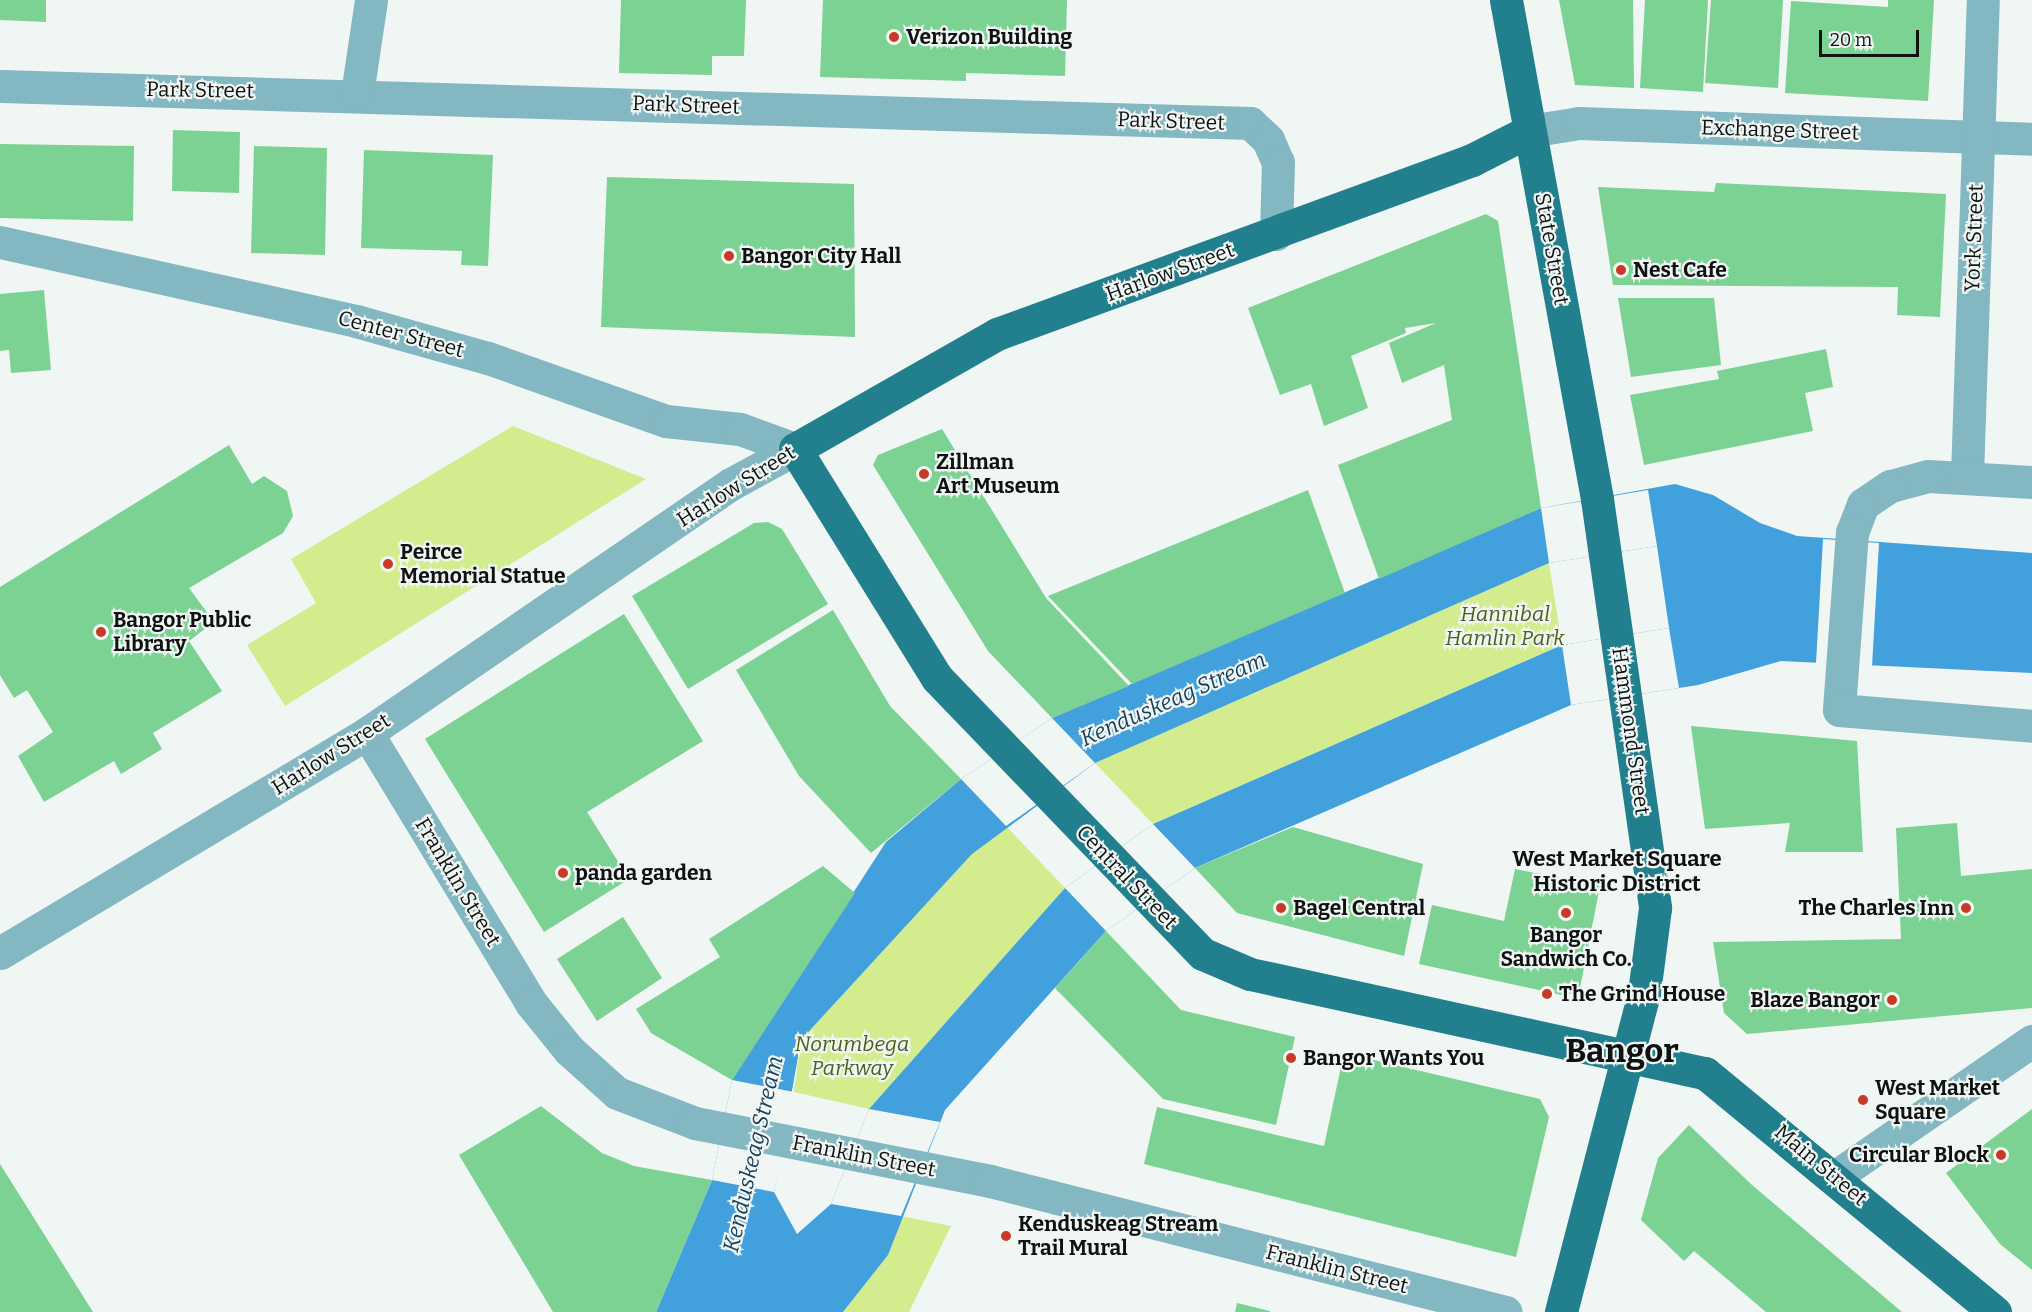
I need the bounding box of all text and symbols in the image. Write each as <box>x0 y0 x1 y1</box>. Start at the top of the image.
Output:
scale bar <box>1822 18 1922 56</box>
place label: Verizon Building <box>906 24 1072 50</box>
text: 20 m <box>1830 29 1872 51</box>
marker: Verizon Building <box>887 30 901 44</box>
street label: Park Street <box>146 76 254 104</box>
street label: Park Street <box>632 91 740 119</box>
street label: Park Street <box>1117 107 1225 135</box>
street label: Exchange Street <box>1701 115 1859 145</box>
street label: York Street <box>1960 183 1988 293</box>
street label: State Street <box>1530 191 1574 307</box>
street label: Harlow Street <box>1102 237 1238 307</box>
place label: Bangor City Hall <box>741 243 901 269</box>
marker: Bangor City Hall <box>722 249 736 263</box>
place label: Nest Cafe <box>1633 257 1727 283</box>
marker: Nest Cafe <box>1614 263 1628 277</box>
street label: Center Street <box>335 305 467 363</box>
street label: Harlow Street <box>672 440 800 532</box>
place label: Zillman Art Museum <box>936 449 1060 499</box>
marker: Zillman Art Museum <box>917 467 931 481</box>
place label: Peirce Memorial Statue <box>400 539 566 589</box>
marker: Peirce Memorial Statue <box>381 557 395 571</box>
park label: Hannibal Hamlin Park <box>1445 601 1565 651</box>
place label: Bangor Public Library <box>113 607 251 657</box>
marker: Bangor Public Library <box>94 625 108 639</box>
street label: Hammond Street <box>1607 645 1655 817</box>
water label: Kenduskeag Stream <box>1076 646 1270 752</box>
street label: Harlow Street <box>267 708 395 800</box>
street label: Franklin Street <box>410 813 506 951</box>
street label: Central Street <box>1071 820 1183 934</box>
district label: West Market Square Historic District <box>1512 845 1722 896</box>
place label: panda garden <box>575 860 712 886</box>
marker: panda garden <box>556 866 570 880</box>
place label: Bagel Central <box>1293 895 1425 921</box>
place label: The Charles Inn <box>1798 895 1954 921</box>
marker: Bagel Central <box>1274 901 1288 915</box>
marker: The Charles Inn <box>1959 901 1973 915</box>
marker: Bangor Sandwich Co. <box>1559 906 1573 920</box>
place label: Bangor Sandwich Co. <box>1500 922 1632 972</box>
place label: The Grind House <box>1559 981 1725 1007</box>
marker: The Grind House <box>1540 987 1554 1001</box>
place label: Blaze Bangor <box>1750 987 1880 1013</box>
marker: Blaze Bangor <box>1885 993 1899 1007</box>
park label: Norumbega Parkway <box>795 1031 909 1081</box>
district label: Bangor <box>1565 1032 1679 1072</box>
place label: Bangor Wants You <box>1303 1045 1484 1071</box>
marker: Bangor Wants You <box>1284 1051 1298 1065</box>
water label: Kenduskeag Stream <box>718 1053 788 1255</box>
place label: West Market Square <box>1875 1075 2000 1125</box>
marker: West Market Square <box>1856 1093 1870 1107</box>
street label: Main Street <box>1770 1119 1872 1211</box>
street label: Franklin Street <box>790 1130 938 1182</box>
place label: Circular Block <box>1849 1142 1989 1168</box>
marker: Circular Block <box>1994 1148 2008 1162</box>
place label: Kenduskeag Stream Trail Mural <box>1018 1211 1218 1261</box>
marker: Kenduskeag Stream Trail Mural <box>999 1229 1013 1243</box>
street label: Franklin Street <box>1263 1239 1411 1299</box>

